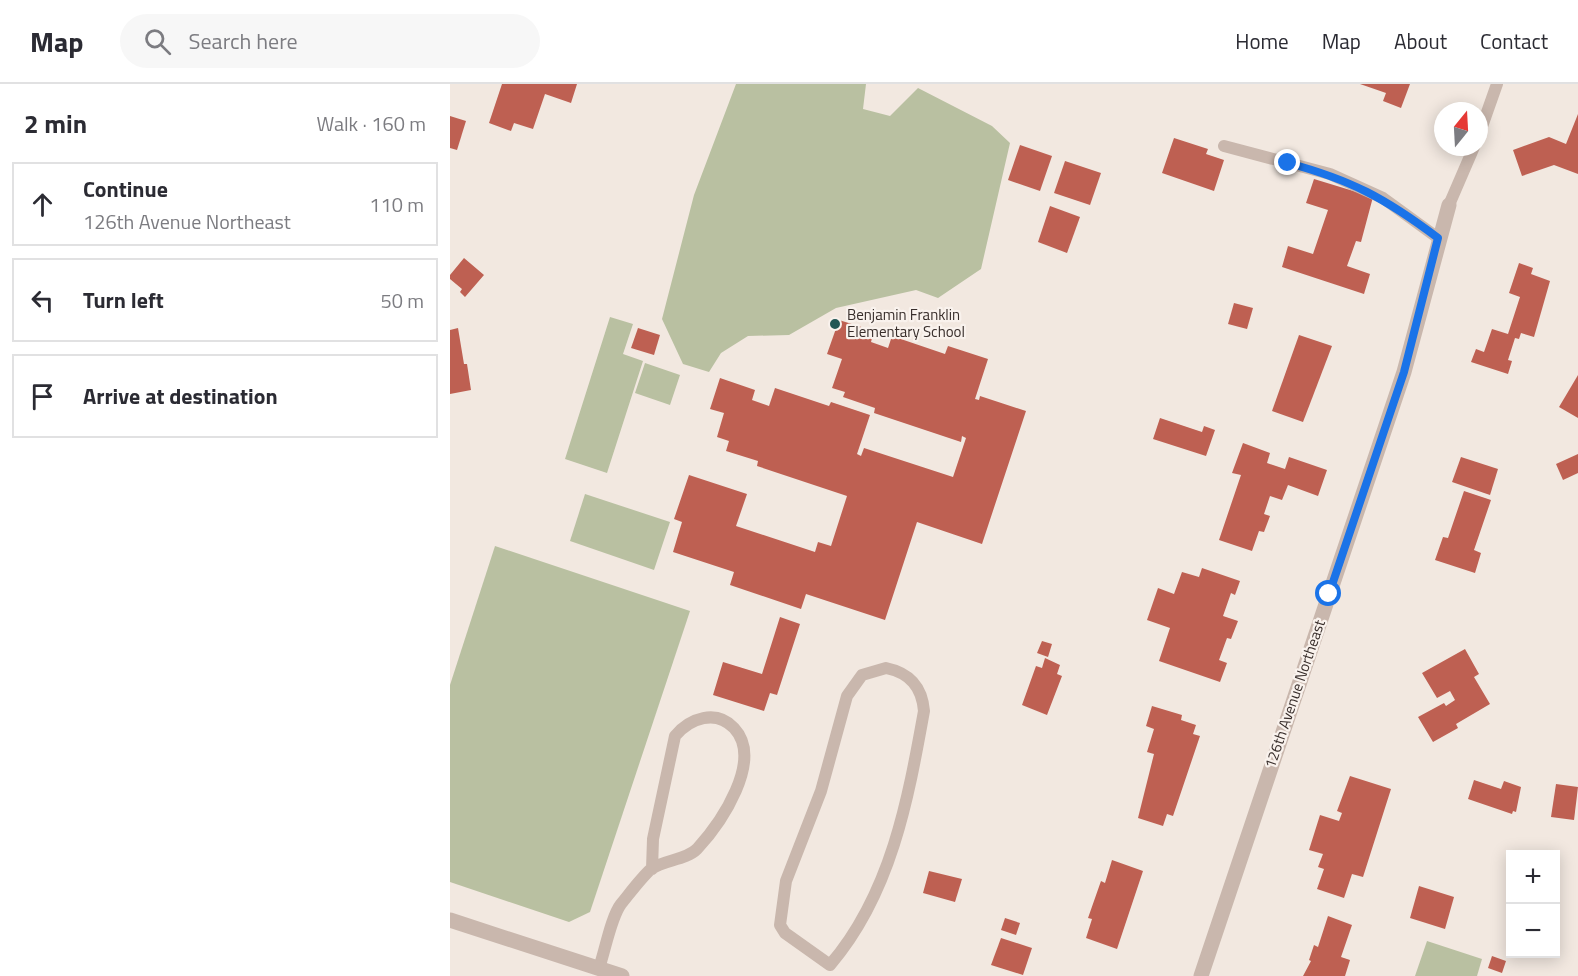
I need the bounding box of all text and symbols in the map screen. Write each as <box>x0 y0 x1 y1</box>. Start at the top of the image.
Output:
search box <box>120 14 540 68</box>
text: Map <box>30 20 84 63</box>
text: Search here <box>189 24 298 58</box>
icon: search <box>141 25 174 58</box>
text: Home <box>1235 25 1289 57</box>
text: Map <box>1322 25 1361 57</box>
text: About <box>1394 25 1447 57</box>
text: Contact <box>1480 25 1548 57</box>
north arrow <box>1434 102 1488 156</box>
text: 2 min <box>24 104 87 143</box>
text: Walk · 160 m <box>317 108 426 139</box>
route end <box>1274 149 1300 175</box>
text: Continue <box>83 172 168 206</box>
icon: ahead <box>26 188 59 221</box>
text: 110 m <box>369 189 424 220</box>
text: 126th Avenue Northeast <box>83 206 291 237</box>
text: Turn left <box>83 283 164 317</box>
icon: left <box>26 284 59 317</box>
text: 50 m <box>380 285 424 316</box>
place label: Benjamin Franklin Elementary School <box>847 303 965 343</box>
marker: Benjamin Franklin Elementary School <box>828 317 842 331</box>
text: Arrive at destination <box>83 379 278 413</box>
icon: arrive <box>26 380 59 413</box>
route start <box>1315 580 1341 606</box>
street label: 126th Avenue Northeast <box>1258 616 1331 771</box>
map controls <box>1506 850 1560 958</box>
button: + <box>1506 850 1560 904</box>
button: − <box>1506 904 1560 958</box>

